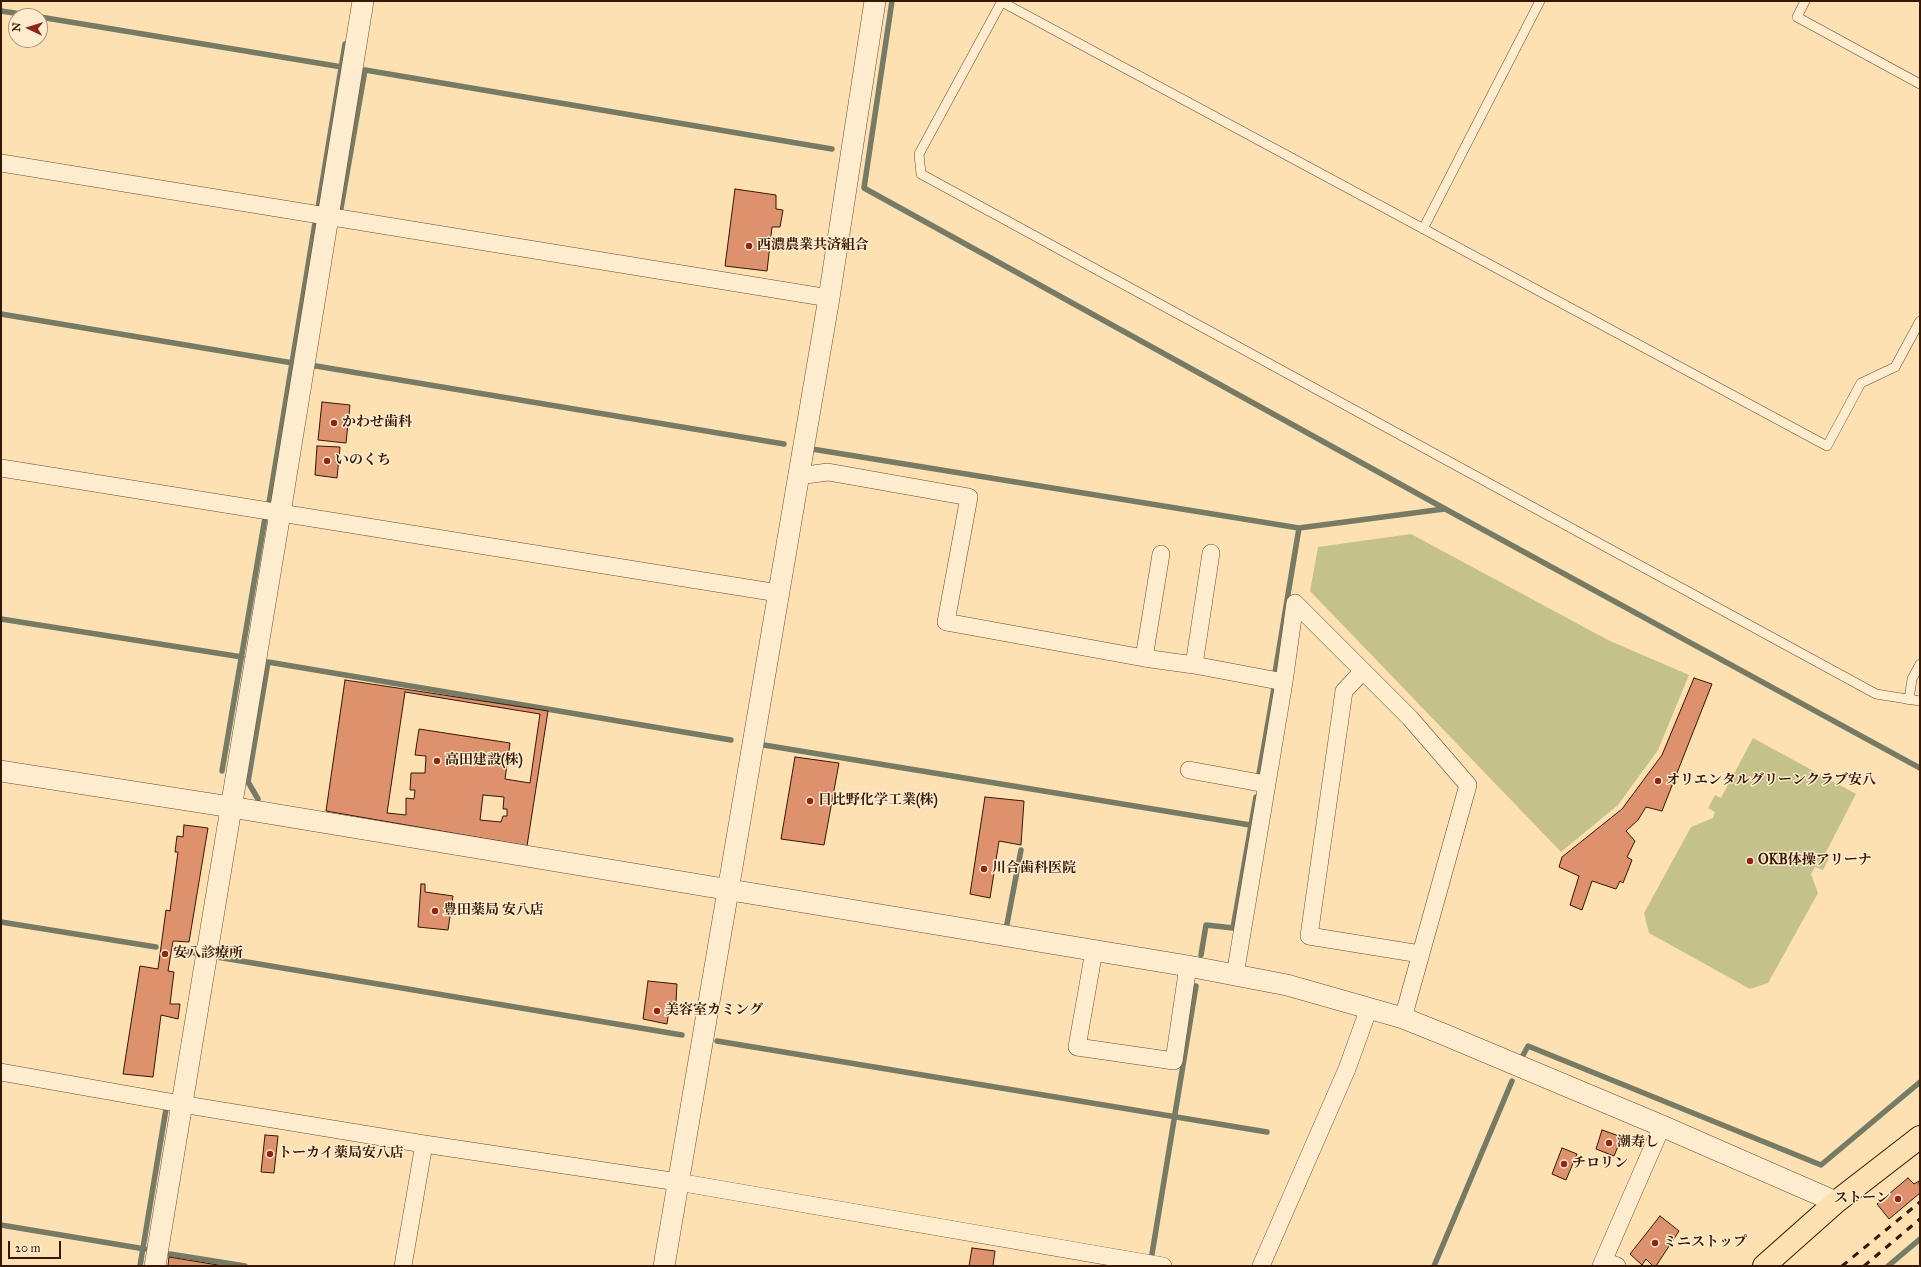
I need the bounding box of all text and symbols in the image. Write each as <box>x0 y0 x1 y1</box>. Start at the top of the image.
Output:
north arrow <box>8 8 48 48</box>
text: N <box>10 22 23 32</box>
place label: 西濃農業共済組合 <box>757 238 869 254</box>
marker: 西濃農業共済組合 <box>744 241 754 251</box>
place label: かわせ歯科 <box>342 415 412 431</box>
marker: かわせ歯科 <box>329 418 339 428</box>
place label: いのくち <box>335 453 391 469</box>
marker: いのくち <box>322 456 332 466</box>
place label: 高田建設(株) <box>445 753 523 769</box>
marker: 高田建設(株) <box>432 756 442 766</box>
place label: オリエンタルグリーンクラブ安八 <box>1666 773 1876 789</box>
marker: オリエンタルグリーンクラブ安八 <box>1653 776 1663 786</box>
place label: 日比野化学工業(株) <box>818 793 938 809</box>
marker: 日比野化学工業(株) <box>805 796 815 806</box>
place label: OKB体操アリーナ <box>1758 853 1872 869</box>
marker: OKB体操アリーナ <box>1745 856 1755 866</box>
place label: 川合歯科医院 <box>992 861 1076 877</box>
marker: 川合歯科医院 <box>979 864 989 874</box>
place label: 豊田薬局 安八店 <box>443 903 544 919</box>
marker: 豊田薬局 安八店 <box>430 906 440 916</box>
place label: 安八診療所 <box>173 946 243 962</box>
marker: 安八診療所 <box>160 949 170 959</box>
place label: 美容室カミング <box>665 1003 763 1019</box>
marker: 美容室カミング <box>652 1006 662 1016</box>
place label: 潮寿し <box>1617 1135 1659 1151</box>
marker: 潮寿し <box>1604 1138 1614 1148</box>
place label: トーカイ薬局安八店 <box>278 1146 404 1162</box>
marker: トーカイ薬局安八店 <box>265 1149 275 1159</box>
place label: チロリン <box>1572 1156 1628 1172</box>
marker: チロリン <box>1559 1159 1569 1169</box>
place label: ストーン <box>1834 1191 1890 1207</box>
marker: ストーン <box>1893 1194 1903 1204</box>
scale bar <box>10 1233 63 1259</box>
place label: ミニストップ <box>1663 1235 1747 1251</box>
marker: ミニストップ <box>1650 1238 1660 1248</box>
text: 20 m <box>15 1241 41 1255</box>

